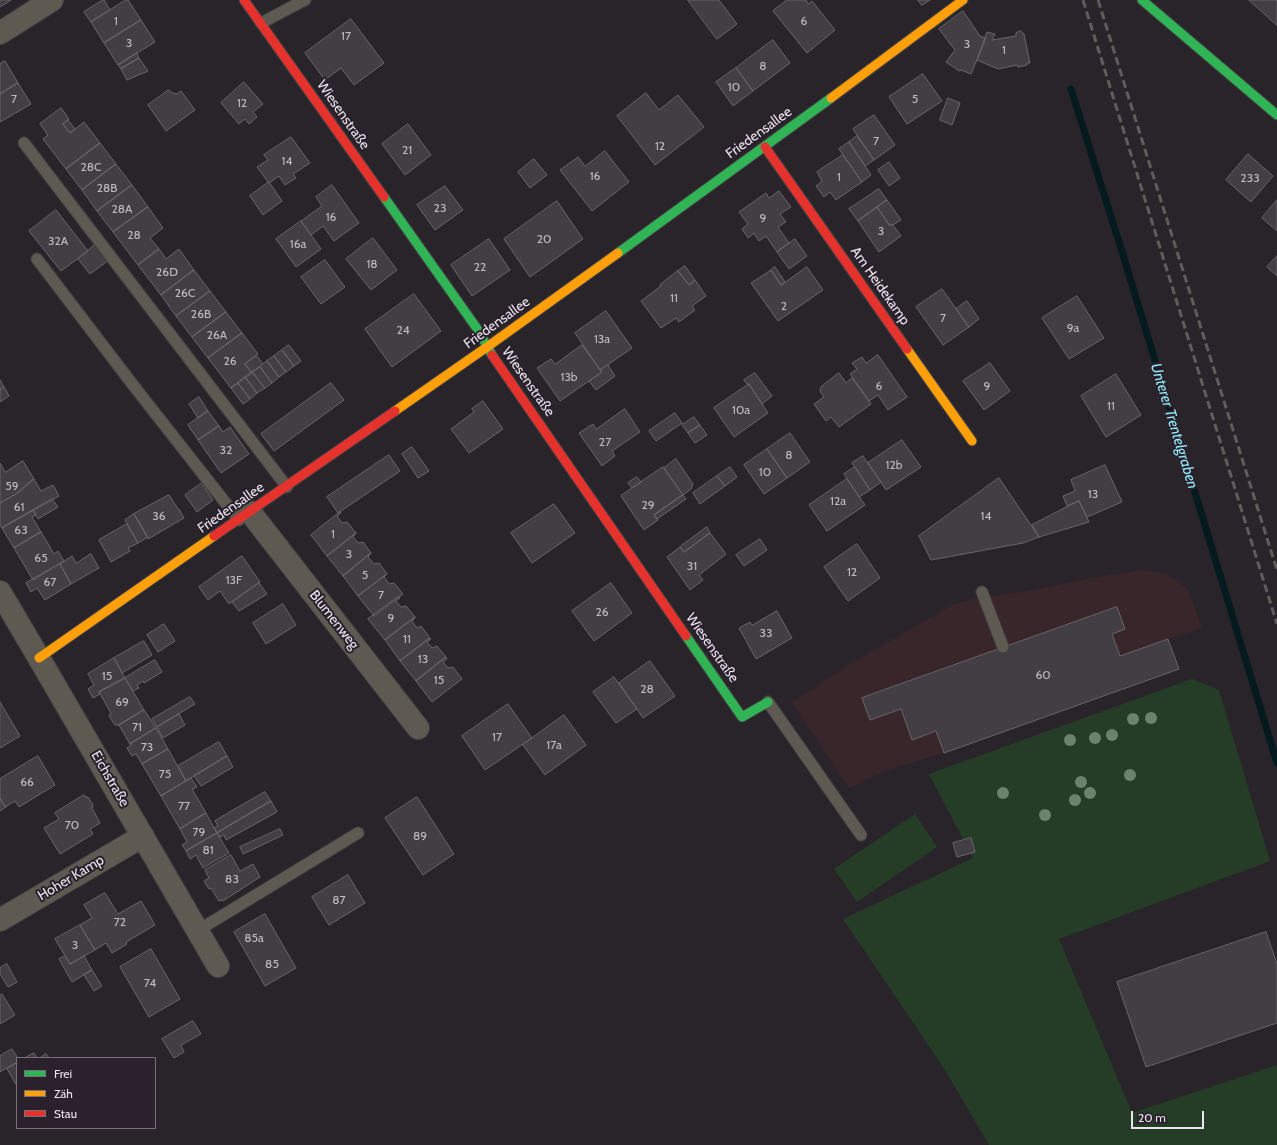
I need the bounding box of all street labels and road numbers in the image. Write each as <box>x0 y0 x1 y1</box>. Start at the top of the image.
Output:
street label: Wiesenstraße <box>313 77 373 153</box>
street label: Friedensallee <box>723 103 795 163</box>
street label: Am Heidekamp <box>847 244 913 328</box>
street label: Friedensallee <box>461 293 533 353</box>
street label: Wiesenstraße <box>498 344 558 420</box>
street label: Friedensallee <box>194 479 268 537</box>
street label: Blumenweg <box>306 587 362 653</box>
street label: Wiesenstraße <box>682 610 742 686</box>
street label: Eichstraße <box>87 748 133 810</box>
street label: Hoher Kamp <box>35 852 107 904</box>

